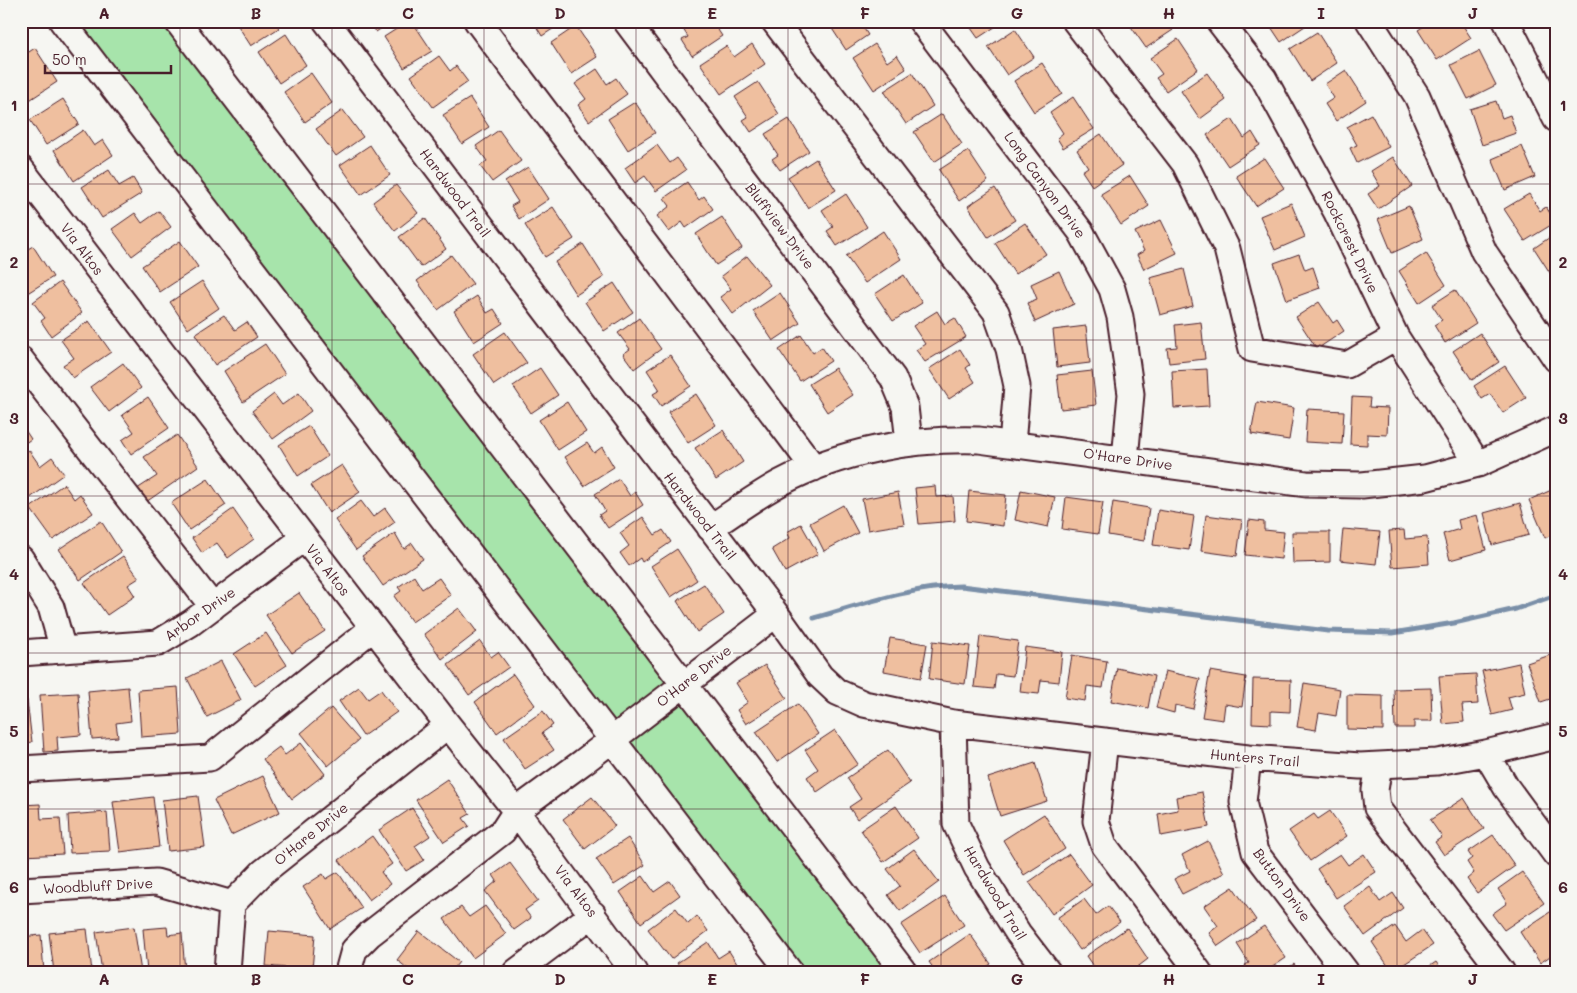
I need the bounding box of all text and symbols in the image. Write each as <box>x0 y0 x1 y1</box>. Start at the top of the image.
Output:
text: A <box>98 2 110 23</box>
text: B <box>251 2 261 23</box>
text: C <box>402 2 414 23</box>
text: D <box>554 2 566 23</box>
text: E <box>707 2 717 23</box>
text: F <box>860 2 870 23</box>
text: G <box>1011 2 1023 23</box>
text: H <box>1163 2 1175 23</box>
text: I <box>1317 2 1325 23</box>
text: J <box>1468 2 1478 23</box>
scale bar <box>45 42 171 74</box>
text: 50 m <box>52 49 87 69</box>
text: 1 <box>10 94 18 115</box>
text: 1 <box>1559 94 1567 115</box>
street label: Long Canyon Drive <box>1000 128 1091 242</box>
street label: Hardwood Trail <box>416 144 495 241</box>
street label: Bluffview Drive <box>742 179 819 273</box>
street label: Rockcrest Drive <box>1318 188 1383 296</box>
street label: Via Altos <box>56 219 108 279</box>
text: 2 <box>10 251 19 272</box>
text: 2 <box>1559 251 1568 272</box>
text: 3 <box>9 407 19 428</box>
text: 3 <box>1558 407 1568 428</box>
street label: O'Hare Drive <box>1082 443 1174 474</box>
street label: Hardwood Trail <box>660 468 741 564</box>
street label: Via Altos <box>302 540 355 600</box>
text: 4 <box>9 563 19 584</box>
text: 4 <box>1558 563 1568 584</box>
street label: Arbor Drive <box>160 582 239 645</box>
street label: O'Hare Drive <box>652 640 735 711</box>
text: 5 <box>9 720 19 741</box>
text: 5 <box>1558 720 1568 741</box>
street label: Hunters Trail <box>1209 744 1301 771</box>
street label: O'Hare Drive <box>270 798 352 869</box>
street label: Hardwood Trail <box>960 842 1031 943</box>
street label: Button Drive <box>1249 844 1315 925</box>
street label: Via Altos <box>550 861 602 921</box>
street label: Woodbluff Drive <box>42 873 154 898</box>
text: 6 <box>9 876 19 897</box>
text: 6 <box>1558 876 1568 897</box>
text: A <box>98 968 110 989</box>
text: B <box>251 968 261 989</box>
text: C <box>402 968 414 989</box>
text: D <box>554 968 566 989</box>
text: E <box>707 968 717 989</box>
text: F <box>860 968 870 989</box>
text: G <box>1011 968 1023 989</box>
text: H <box>1163 968 1175 989</box>
text: I <box>1317 968 1325 989</box>
text: J <box>1468 968 1478 989</box>

